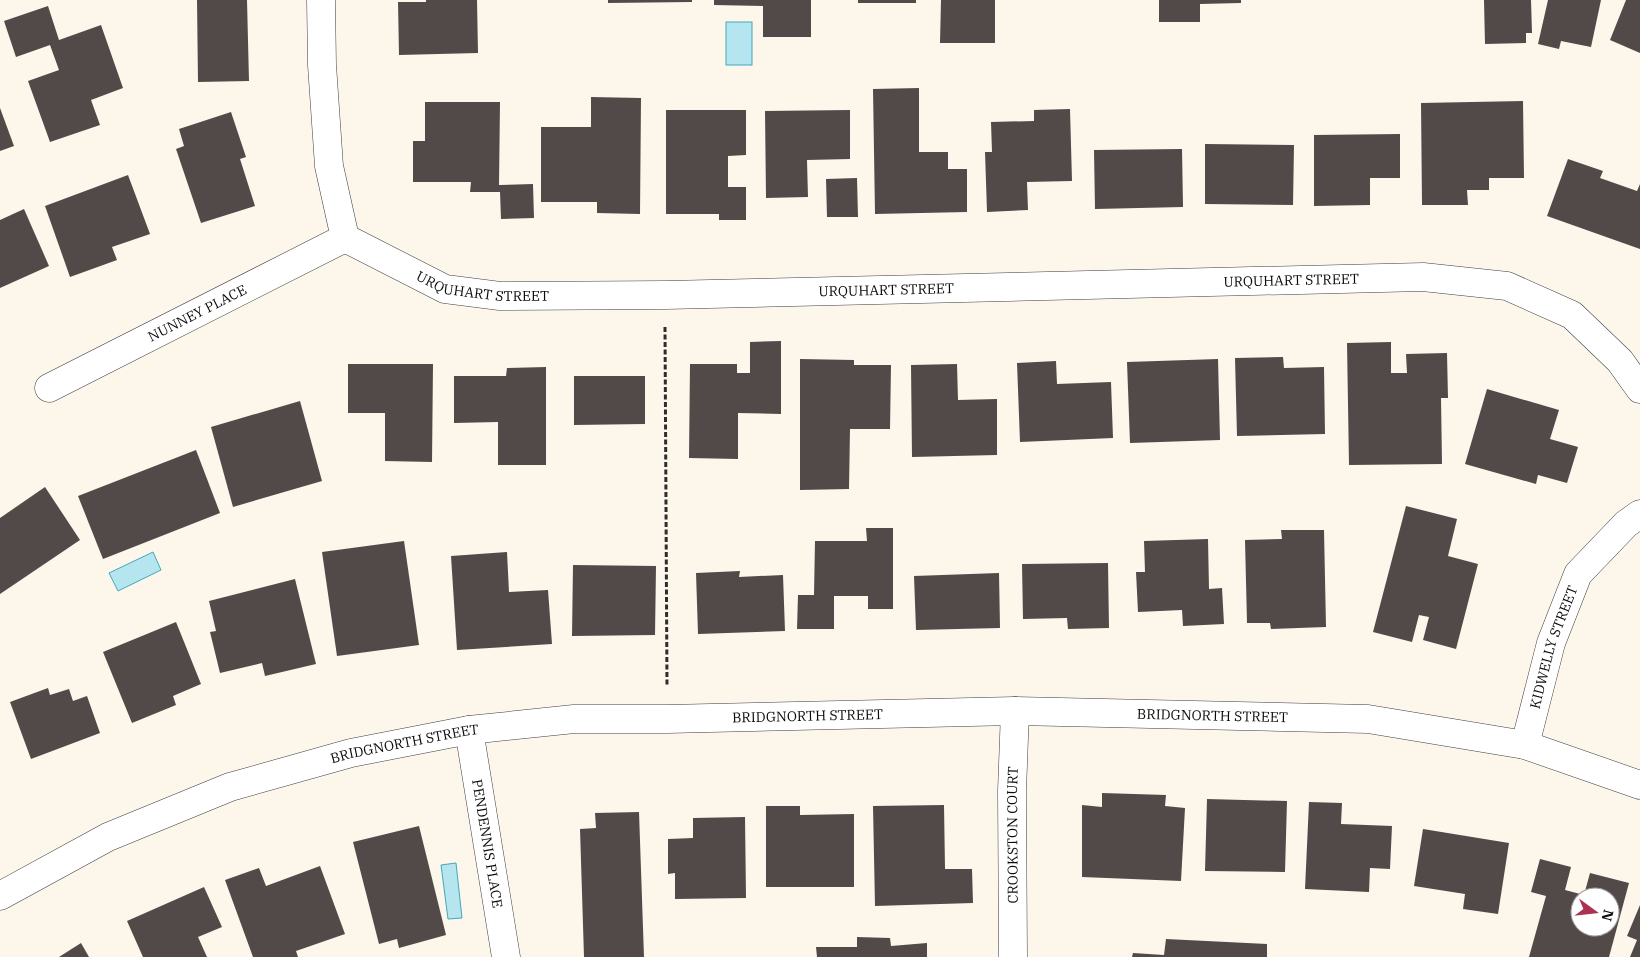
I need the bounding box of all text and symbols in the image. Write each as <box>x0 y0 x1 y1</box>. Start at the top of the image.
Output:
street label: URQUHART STREET <box>413 267 549 305</box>
street label: URQUHART STREET <box>1223 270 1359 291</box>
street label: URQUHART STREET <box>818 279 954 300</box>
street label: NUNNEY PLACE <box>145 280 250 345</box>
street label: KIDWELLY STREET <box>1526 583 1582 711</box>
street label: BRIDGNORTH STREET <box>732 705 883 727</box>
street label: BRIDGNORTH STREET <box>1137 705 1288 726</box>
street label: BRIDGNORTH STREET <box>328 720 480 767</box>
street label: CROOKSTON COURT <box>1003 766 1022 904</box>
street label: PENDENNIS PLACE <box>468 778 507 909</box>
north arrow <box>1570 887 1620 937</box>
text: N <box>1597 908 1618 923</box>

